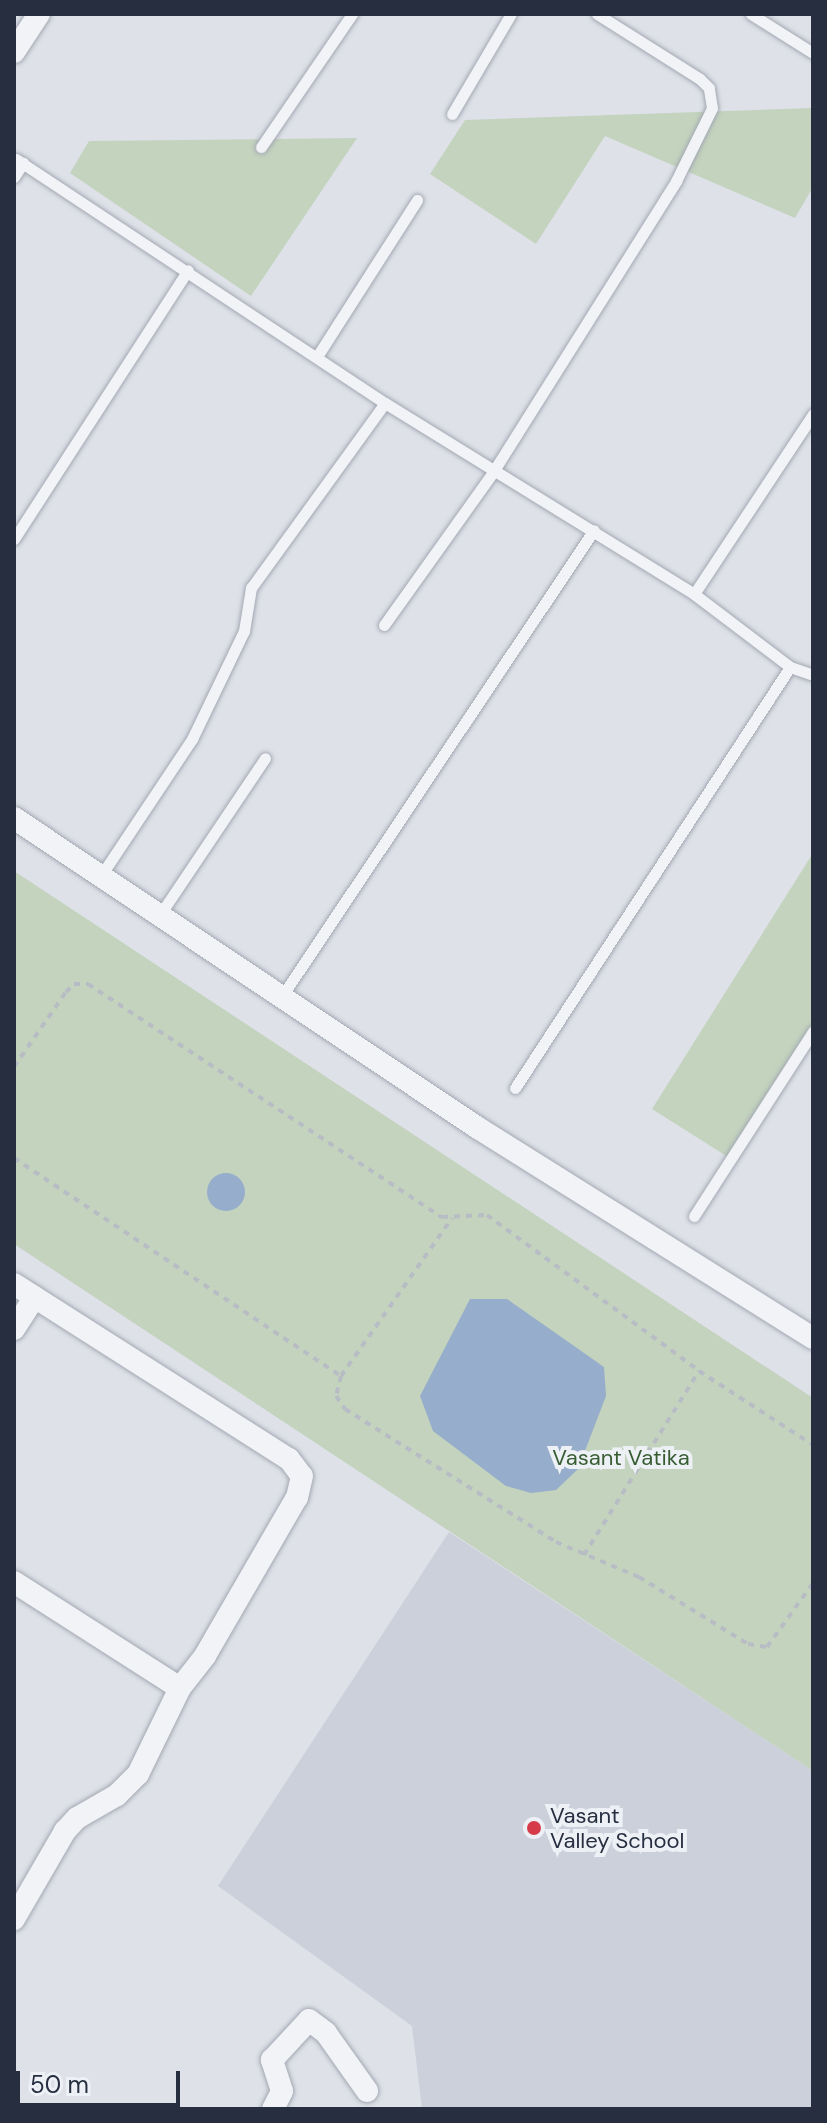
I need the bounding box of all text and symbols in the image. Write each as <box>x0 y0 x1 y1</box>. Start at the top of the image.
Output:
park label: Vasant Vatika <box>552 1445 690 1471</box>
place label: Vasant Valley School <box>550 1802 684 1854</box>
marker: Vasant Valley School <box>525 1819 543 1837</box>
scale bar <box>20 2055 184 2105</box>
text: 50 m <box>30 2069 89 2100</box>

